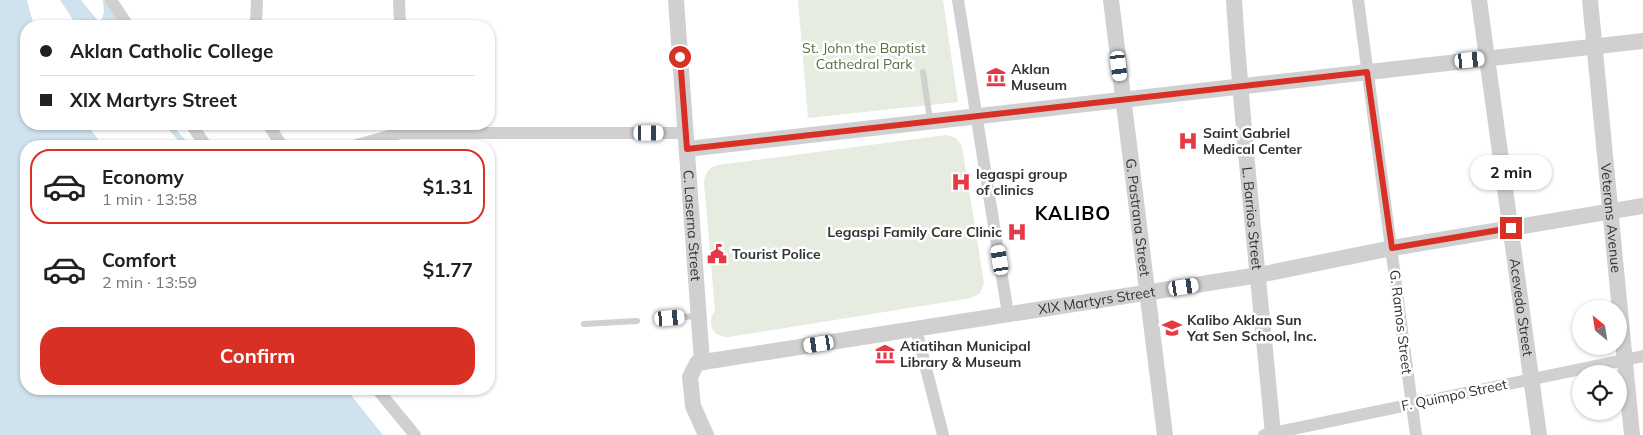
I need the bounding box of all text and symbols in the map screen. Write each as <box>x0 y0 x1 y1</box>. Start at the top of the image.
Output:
text: Aklan Catholic College <box>70 39 273 63</box>
park label: St. John the Baptist Cathedral Park <box>802 39 926 73</box>
route start <box>669 46 691 68</box>
car <box>1109 50 1128 82</box>
car <box>1454 51 1485 69</box>
place label: Aklan Museum <box>1011 60 1067 94</box>
museum icon: Aklan Museum <box>985 66 1007 88</box>
text: XIX Martyrs Street <box>70 88 237 112</box>
place label: Saint Gabriel Medical Center <box>1203 124 1302 158</box>
car <box>634 126 664 141</box>
hospital icon: Saint Gabriel Medical Center <box>1177 130 1199 152</box>
callout: 2 min <box>1470 156 1552 190</box>
street label: G. Pastrana Street <box>1122 157 1154 277</box>
text: 2 min <box>1490 162 1532 182</box>
street label: Veterans Avenue <box>1597 162 1625 274</box>
icon: car <box>42 164 87 209</box>
text: Economy <box>102 165 184 189</box>
place label: legaspi group of clinics <box>976 165 1068 199</box>
street label: L. Barrios Street <box>1238 166 1266 271</box>
street label: C. Laserna Street <box>679 169 705 282</box>
hospital icon: legaspi group of clinics <box>950 171 972 193</box>
text: $1.31 <box>423 175 473 199</box>
text: 1 min · 13:58 <box>102 189 197 209</box>
district label: KALIBO <box>1035 201 1111 225</box>
route end <box>1500 217 1522 239</box>
hospital icon: Legaspi Family Care Clinic <box>1006 221 1028 243</box>
place label: Legaspi Family Care Clinic <box>827 223 1002 241</box>
public building icon: Tourist Police <box>706 243 728 265</box>
car <box>990 244 1009 276</box>
place label: Tourist Police <box>732 245 821 263</box>
icon: car <box>42 247 87 292</box>
text: Comfort <box>102 248 176 272</box>
street label: Acevedo Street <box>1506 257 1537 357</box>
text: $1.77 <box>423 258 473 282</box>
street label: G. Ramos Street <box>1386 269 1416 375</box>
text: 2 min · 13:59 <box>102 272 197 292</box>
car <box>1168 277 1199 297</box>
street label: XIX Martyrs Street <box>1037 282 1156 318</box>
north arrow <box>1572 300 1628 355</box>
map controls <box>1572 300 1627 420</box>
car <box>654 309 685 327</box>
place label: Kalibo Aklan Sun Yat Sen School, Inc. <box>1186 311 1317 345</box>
school or university icon: Kalibo Aklan Sun Yat Sen School, Inc. <box>1161 317 1183 339</box>
button: Confirm <box>40 327 475 385</box>
car <box>803 334 834 354</box>
place label: Atiatihan Municipal Library & Museum <box>900 337 1031 371</box>
museum icon: Atiatihan Municipal Library & Museum <box>874 343 896 365</box>
button: locate <box>1572 365 1627 420</box>
street label: F. Quimpo Street <box>1399 375 1509 415</box>

